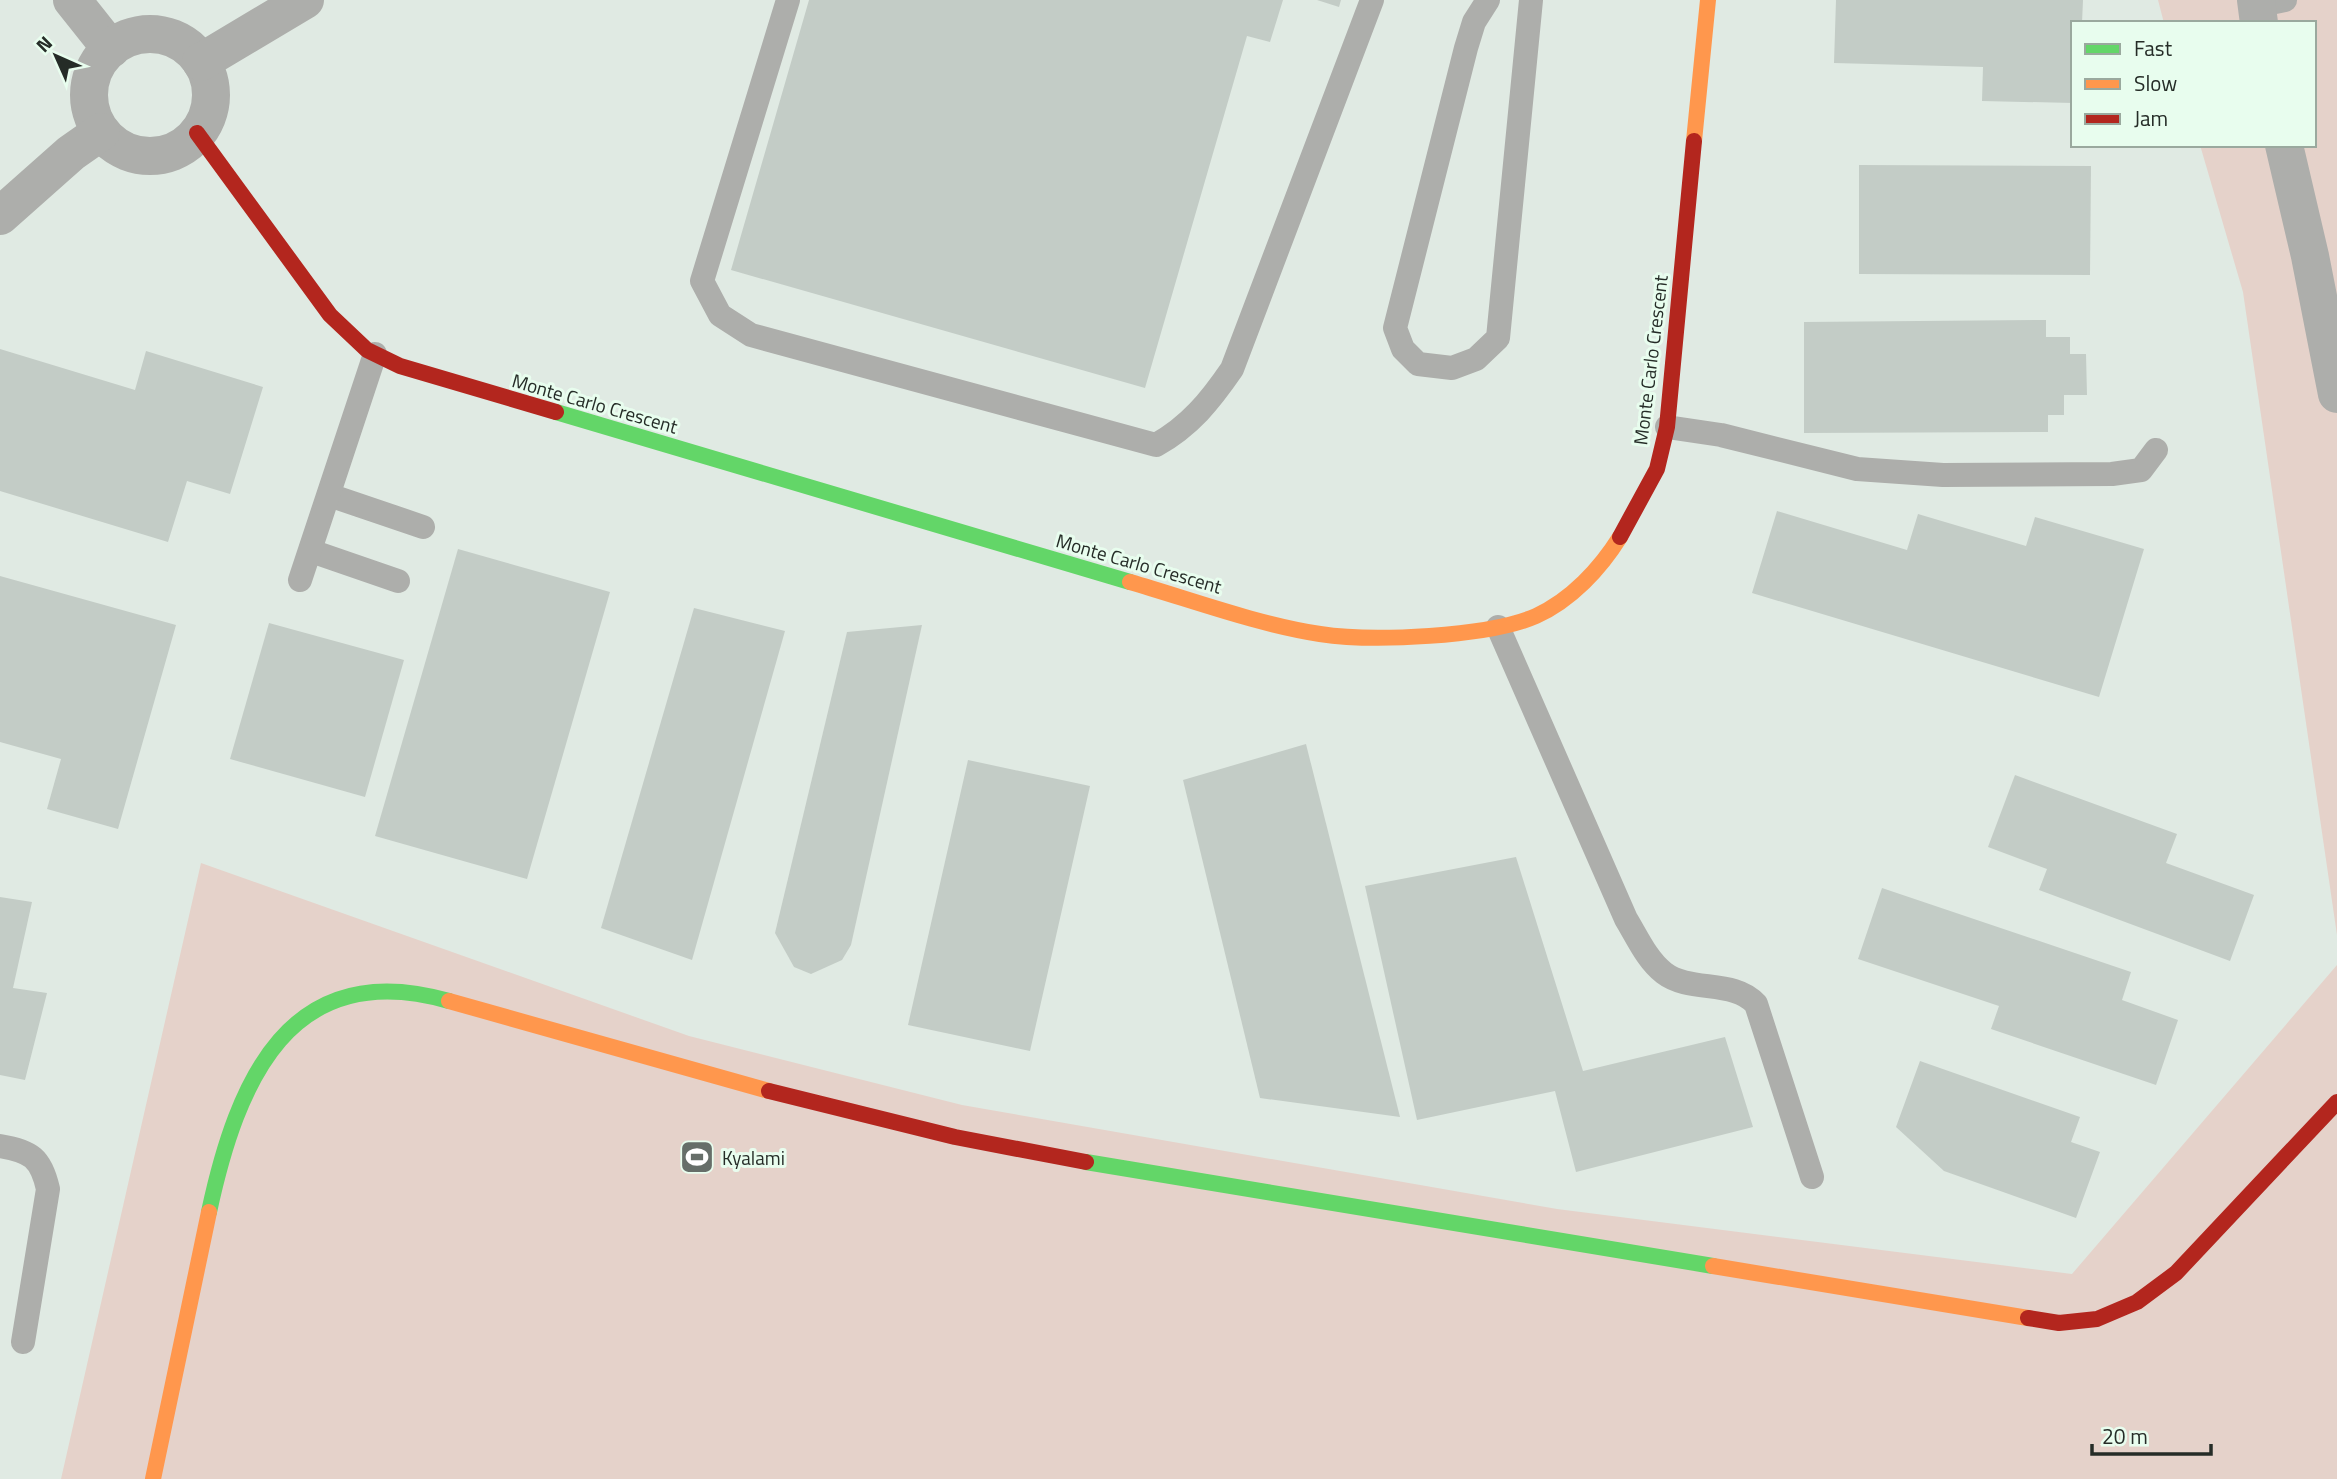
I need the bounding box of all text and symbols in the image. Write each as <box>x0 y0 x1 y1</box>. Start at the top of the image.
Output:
north arrow <box>21 21 91 91</box>
legend <box>2071 21 2316 147</box>
text: N <box>29 29 59 59</box>
text: Fast <box>2134 32 2173 64</box>
text: Slow <box>2134 67 2177 99</box>
text: Jam <box>2134 102 2168 134</box>
street label: Monte Carlo Crescent <box>1625 273 1675 447</box>
street label: Monte Carlo Crescent <box>509 365 682 441</box>
street label: Monte Carlo Crescent <box>1053 525 1226 601</box>
sports icon: Kyalami <box>678 1138 716 1176</box>
place label: Kyalami <box>722 1143 785 1172</box>
scale bar <box>2092 1412 2211 1456</box>
text: 20 m <box>2102 1420 2148 1452</box>

